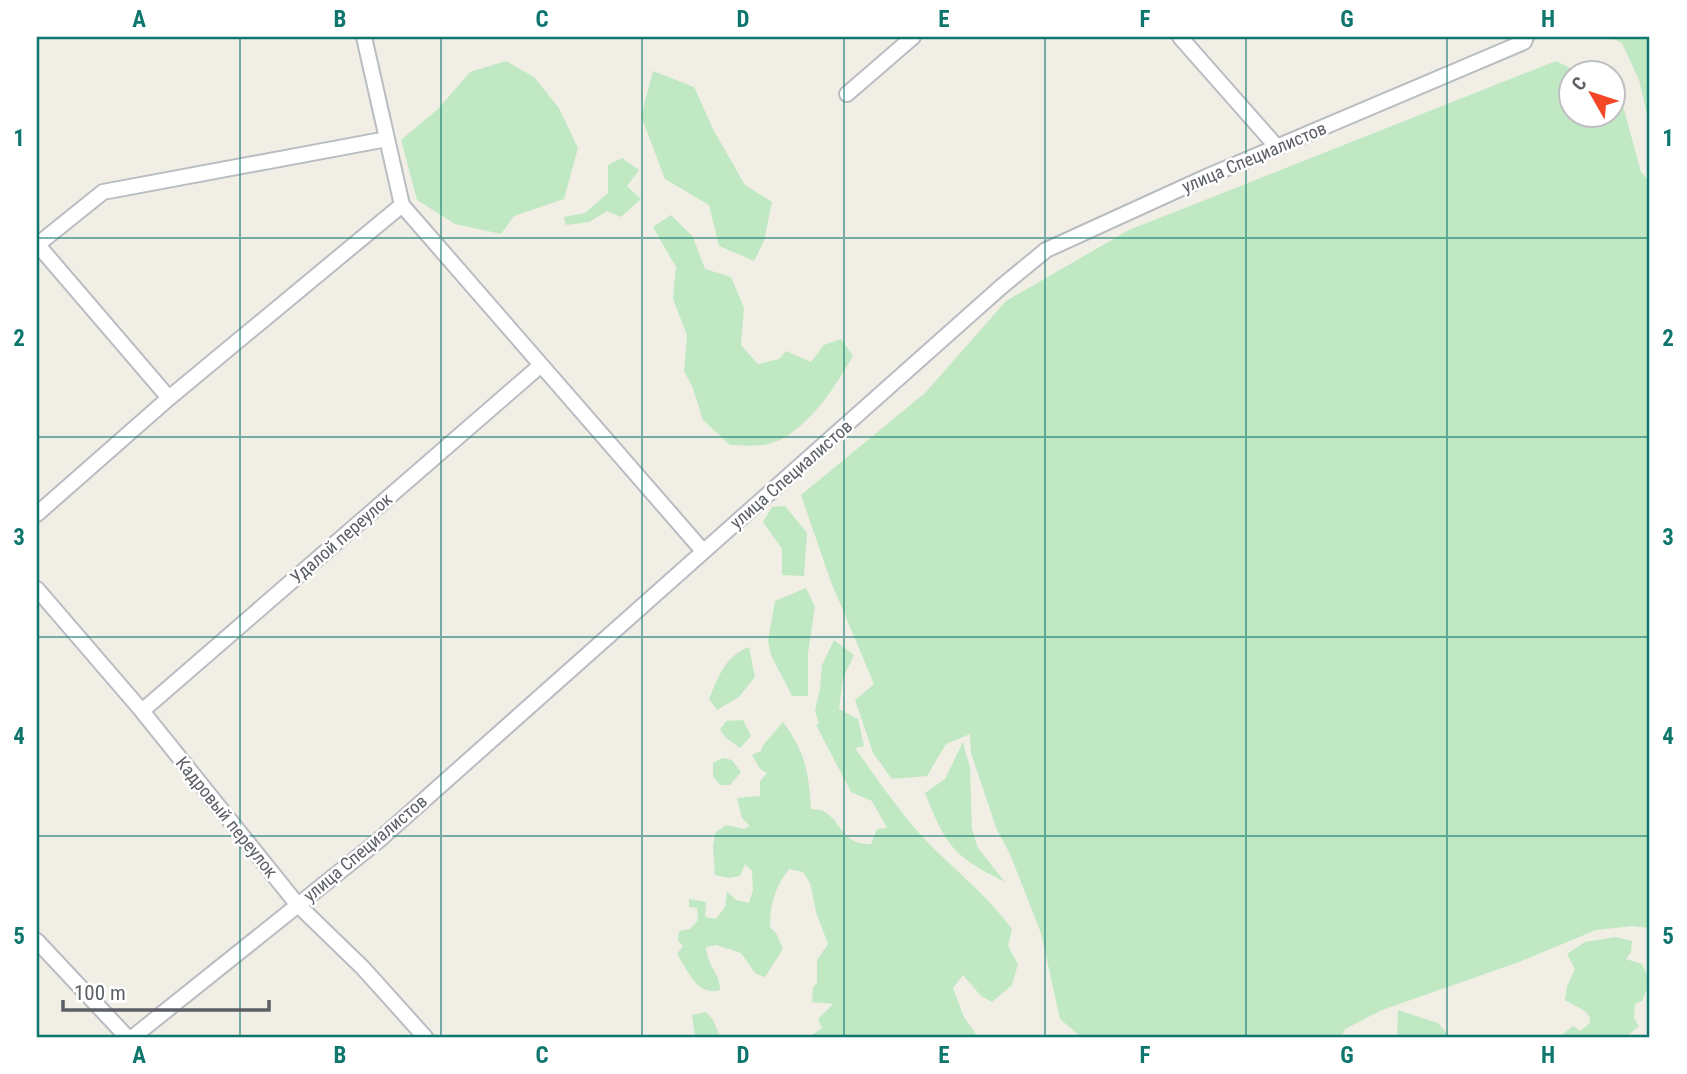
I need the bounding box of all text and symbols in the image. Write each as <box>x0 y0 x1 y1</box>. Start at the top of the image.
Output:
text: A <box>132 6 146 33</box>
text: B <box>334 6 346 33</box>
text: C <box>535 6 549 33</box>
text: D <box>737 6 750 33</box>
text: E <box>938 6 950 33</box>
text: F <box>1140 6 1151 33</box>
text: G <box>1340 6 1354 33</box>
text: H <box>1541 6 1555 33</box>
north arrow <box>1558 60 1628 130</box>
text: С <box>1567 72 1592 95</box>
street label: улица Специалистов <box>1179 117 1329 197</box>
text: 1 <box>13 125 25 152</box>
text: 1 <box>1662 125 1674 152</box>
text: 2 <box>13 325 25 352</box>
text: 2 <box>1662 325 1674 352</box>
street label: улица Специалистов <box>726 415 856 533</box>
street label: Удалой переулок <box>286 488 396 588</box>
text: 3 <box>13 524 25 551</box>
text: 3 <box>1662 524 1674 551</box>
text: 4 <box>13 723 25 750</box>
text: 4 <box>1662 723 1674 750</box>
street label: Кадровый переулок <box>172 752 282 882</box>
street label: улица Специалистов <box>299 790 431 906</box>
text: 5 <box>13 923 25 950</box>
text: 5 <box>1662 923 1674 950</box>
scale bar <box>63 969 270 1013</box>
text: 100 m <box>74 981 126 1005</box>
text: A <box>132 1042 146 1069</box>
text: B <box>334 1042 346 1069</box>
text: C <box>535 1042 549 1069</box>
text: D <box>737 1042 750 1069</box>
text: E <box>938 1042 950 1069</box>
text: F <box>1140 1042 1151 1069</box>
text: G <box>1340 1042 1354 1069</box>
text: H <box>1541 1042 1555 1069</box>

